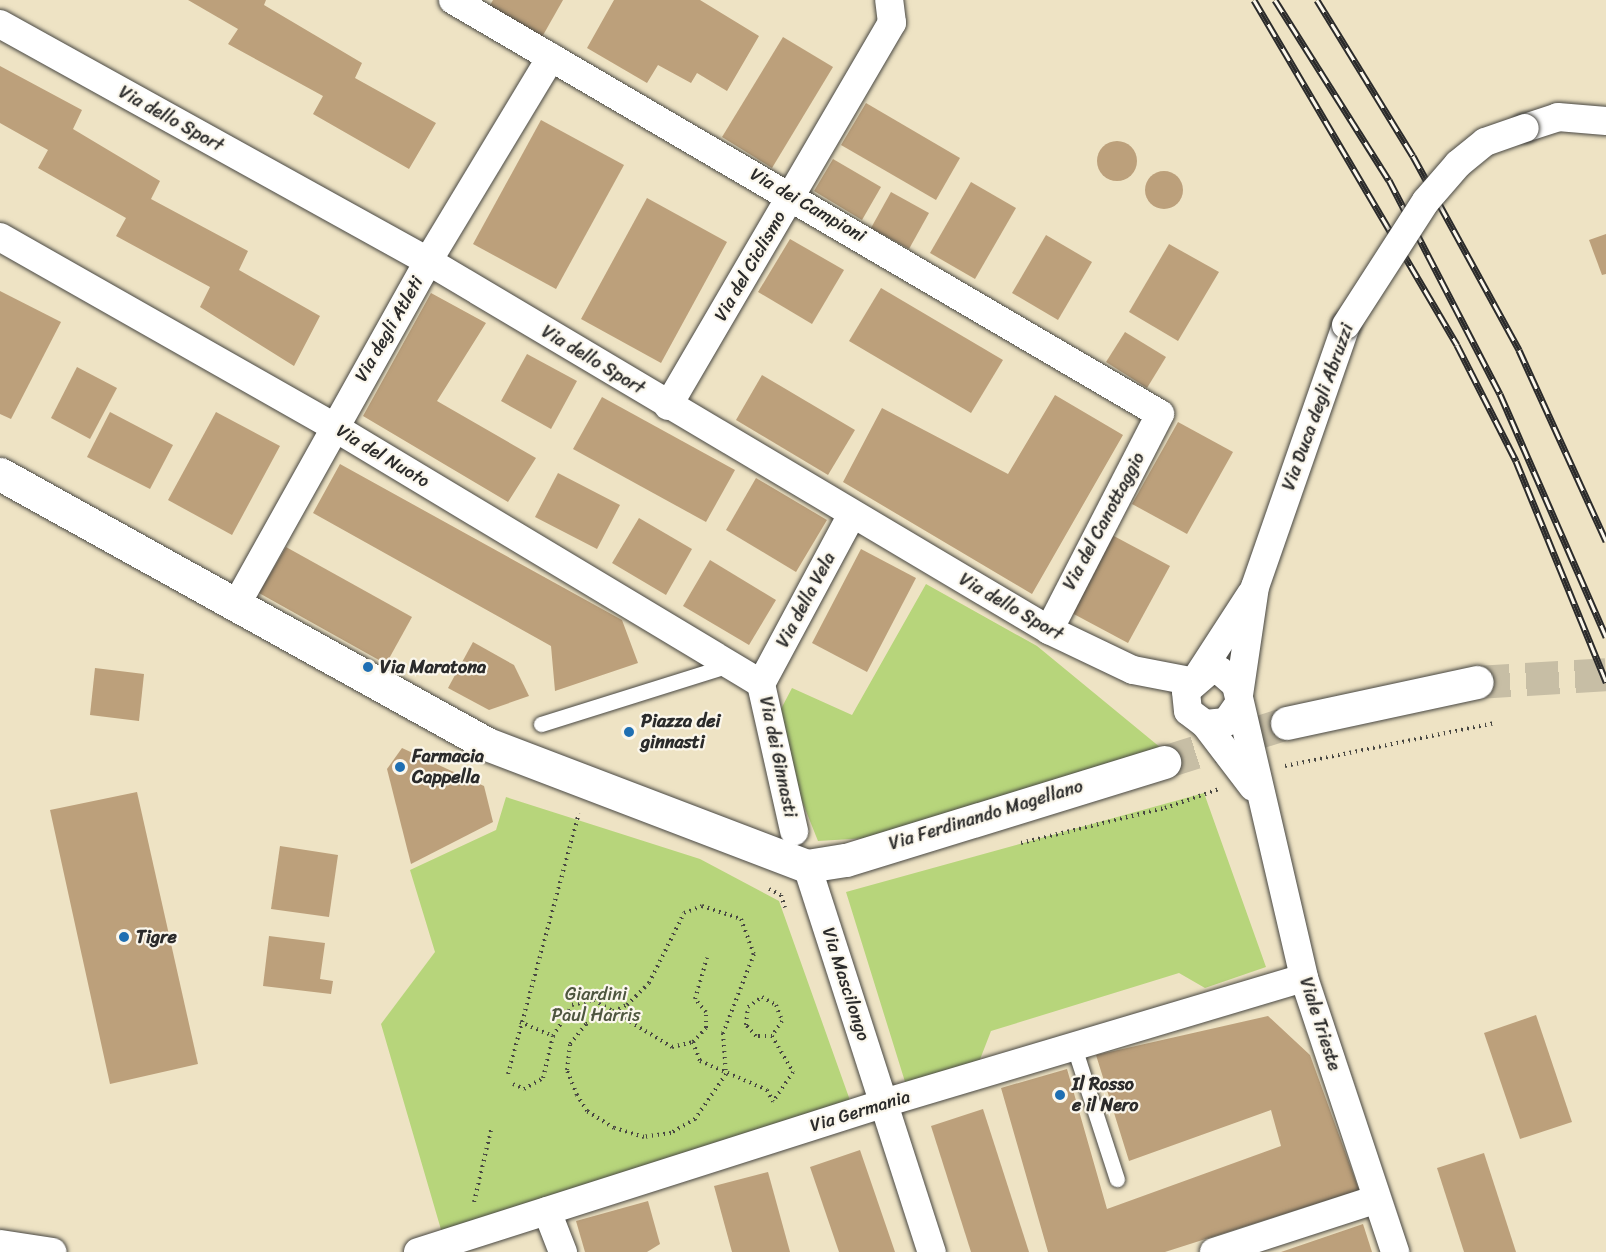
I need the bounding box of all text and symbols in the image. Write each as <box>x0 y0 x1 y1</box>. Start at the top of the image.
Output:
street label: Via dello Sport <box>115 81 227 157</box>
street label: Via dei Campioni <box>746 163 870 247</box>
street label: Via del Ciclismo <box>710 207 790 325</box>
street label: Via degli Atleti <box>350 272 428 386</box>
street label: Via dello Sport <box>537 321 649 399</box>
street label: Via Duca degli Abruzzi <box>1278 321 1358 493</box>
street label: Via del Nuoto <box>332 419 434 493</box>
street label: Via del Canottaggio <box>1058 448 1150 594</box>
street label: Via della Vela <box>772 549 840 651</box>
street label: Via dello Sport <box>955 568 1067 646</box>
place label: Via Maratona <box>380 656 485 678</box>
marker: Via Maratona <box>361 660 375 674</box>
street label: Via dei Ginnasti <box>755 695 801 819</box>
place label: Piazza dei ginnasti <box>641 711 720 754</box>
marker: Piazza dei ginnasti <box>622 725 636 739</box>
place label: Farmacia Cappella <box>412 746 484 789</box>
marker: Farmacia Cappella <box>393 760 407 774</box>
street label: Via Ferdinando Magellano <box>886 775 1086 855</box>
street label: Via Mascilongo <box>818 925 874 1043</box>
place label: Tigre <box>136 926 177 948</box>
marker: Tigre <box>117 930 131 944</box>
street label: Viale Trieste <box>1295 974 1345 1074</box>
park label: Giardini Paul Harris <box>552 984 640 1026</box>
place label: Il Rosso e il Nero <box>1072 1074 1139 1116</box>
street label: Via Germania <box>807 1085 913 1137</box>
marker: Il Rosso e il Nero <box>1053 1088 1067 1102</box>

